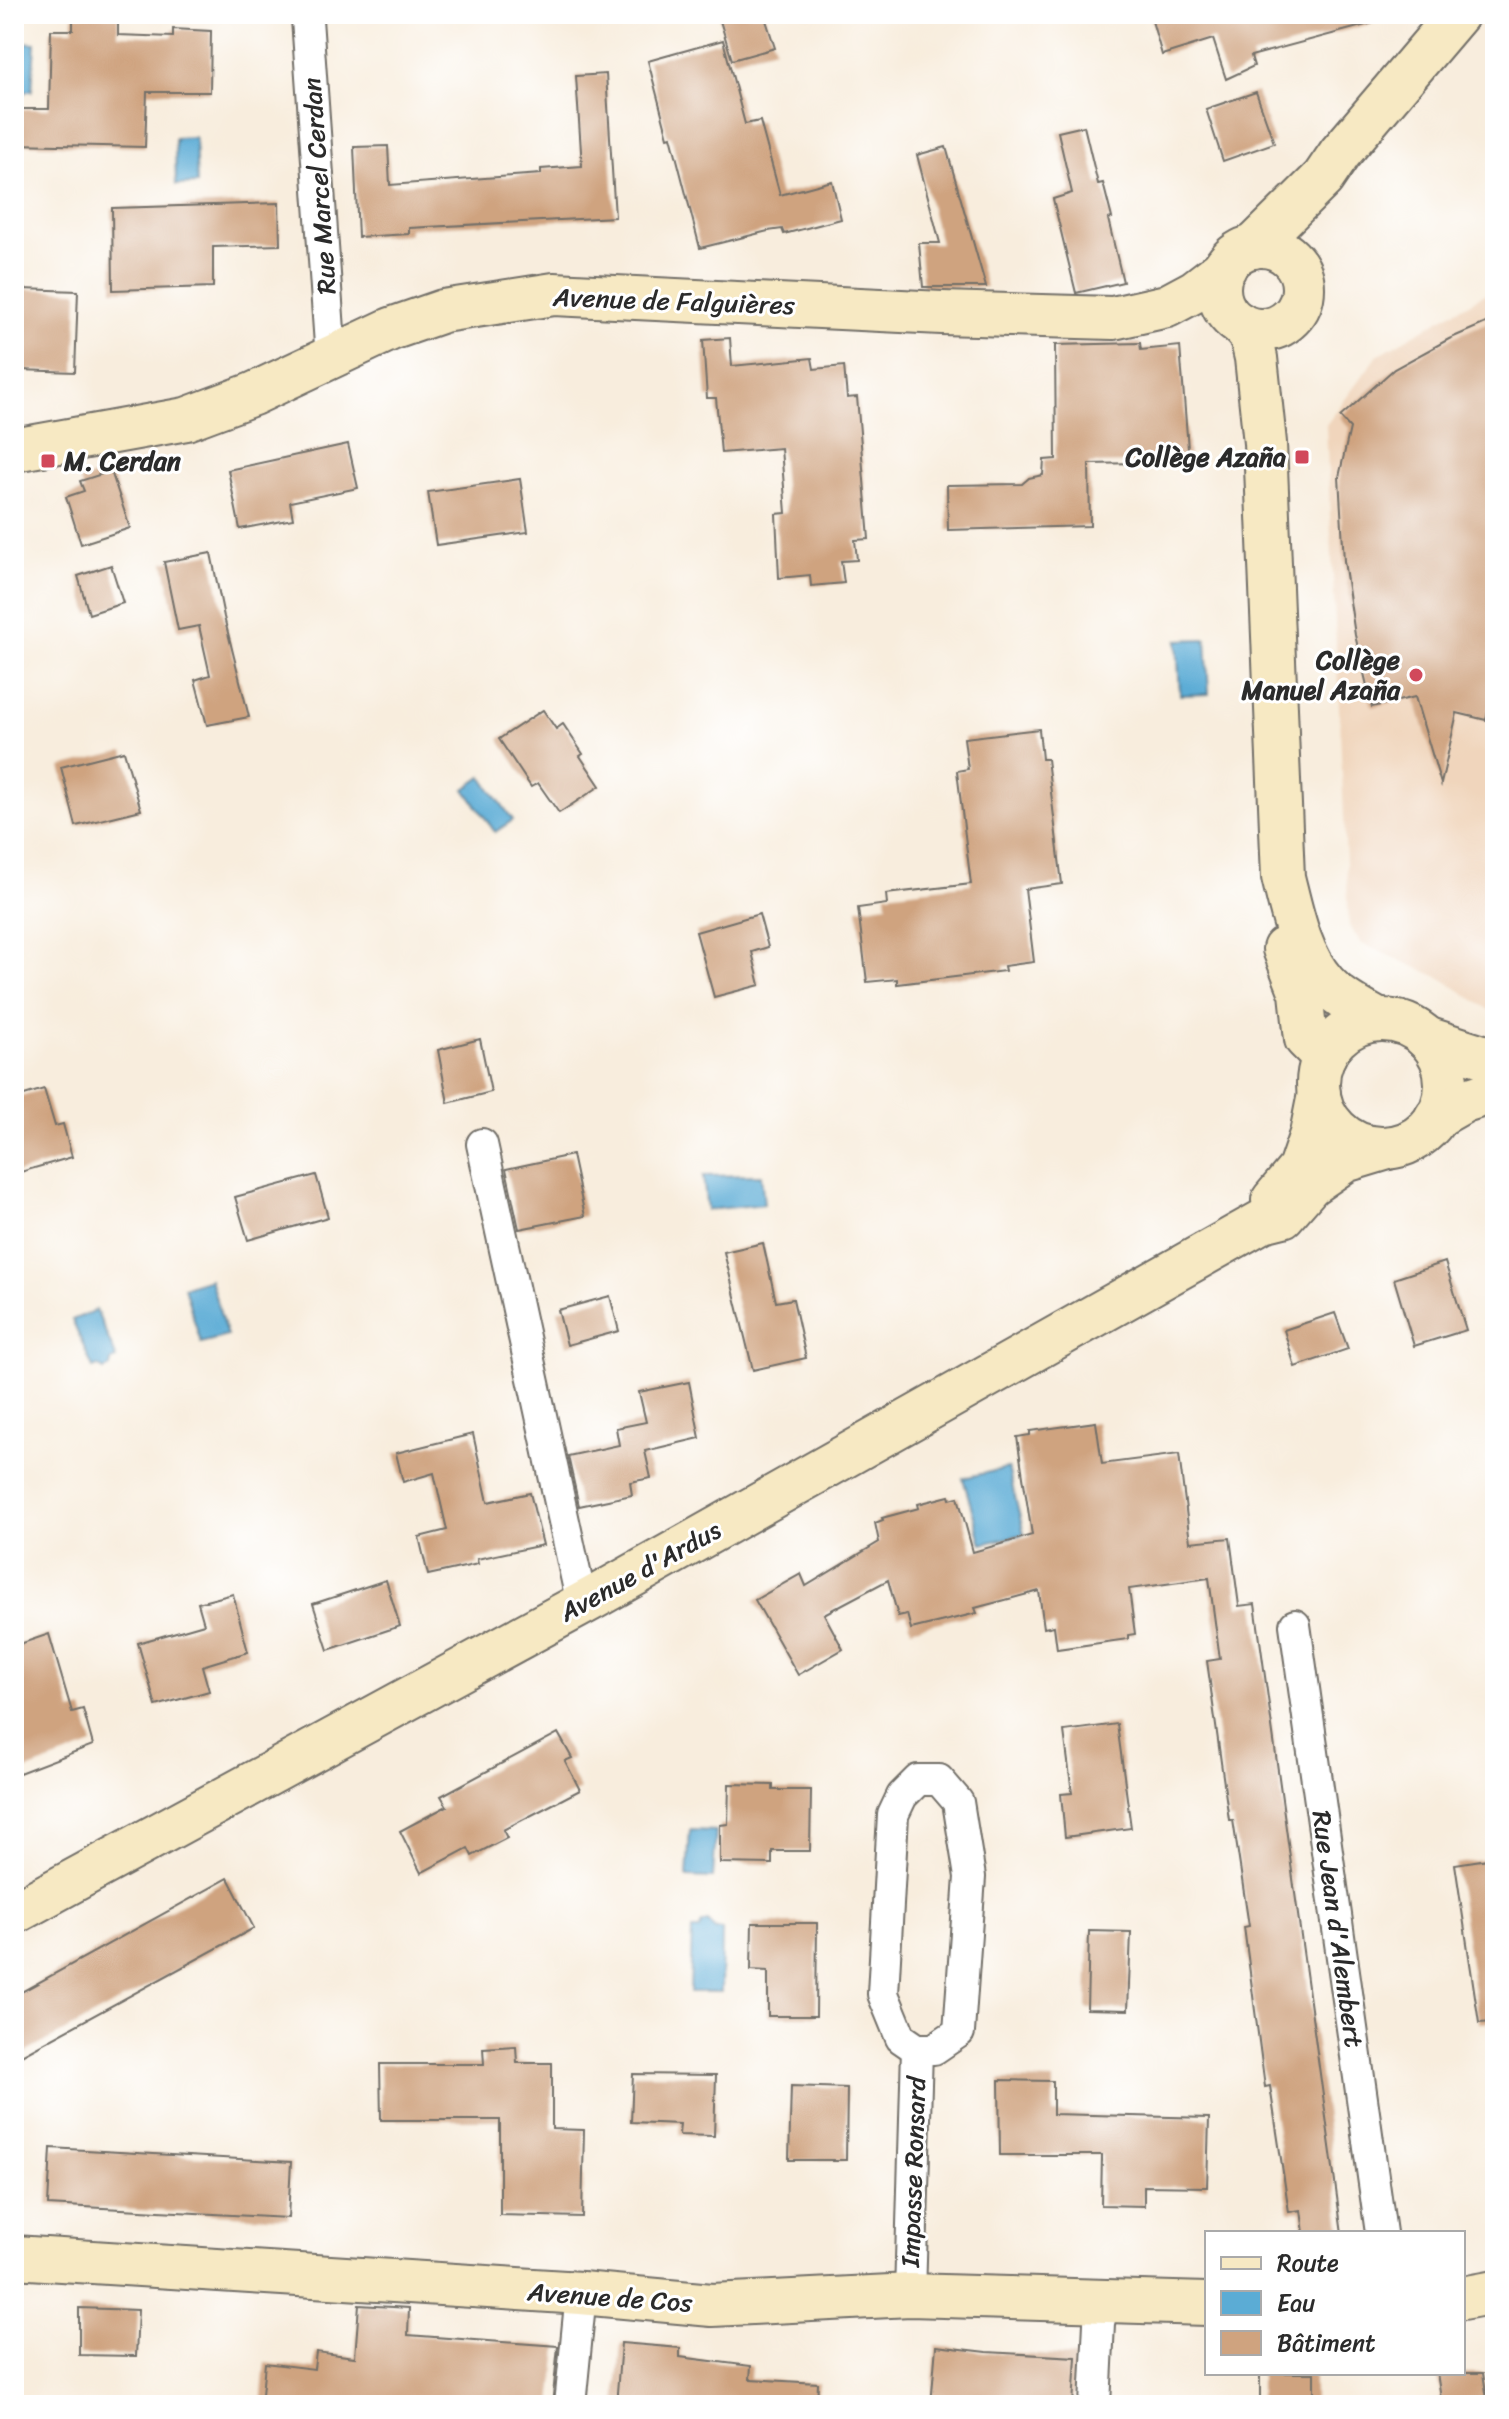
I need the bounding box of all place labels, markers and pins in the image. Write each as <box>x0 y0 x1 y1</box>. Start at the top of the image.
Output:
place label: Collège Azaña <box>1125 434 1286 480</box>
place label: M. Cerdan <box>63 438 182 484</box>
marker: Collège Azaña <box>1293 448 1311 466</box>
marker: M. Cerdan <box>39 452 57 470</box>
place label: Collège Manuel Azaña <box>1241 637 1401 713</box>
marker: Collège Manuel Azaña <box>1407 666 1425 684</box>

